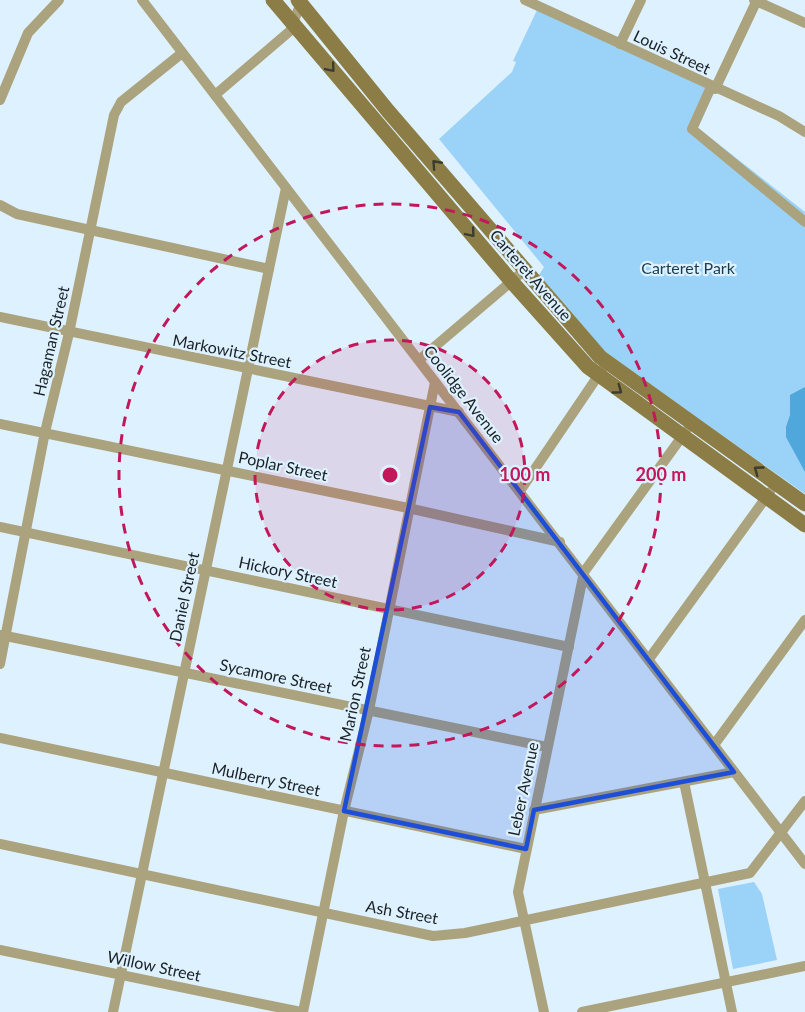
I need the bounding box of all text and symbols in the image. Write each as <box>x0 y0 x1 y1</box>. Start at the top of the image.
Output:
street label: Louis Street <box>631 25 714 78</box>
one-way arrow <box>324 61 335 72</box>
one-way arrow <box>432 161 443 171</box>
street label: Carteret Avenue <box>487 225 576 324</box>
one-way arrow <box>463 226 474 237</box>
park label: Carteret Park <box>641 258 736 277</box>
street label: Hagaman Street <box>29 284 72 398</box>
street label: Markowitz Street <box>171 330 293 371</box>
street label: Coolidge Avenue <box>420 341 508 446</box>
one-way arrow <box>611 383 622 394</box>
street label: Poplar Street <box>237 447 330 484</box>
text: 100 m <box>500 463 550 485</box>
text: 200 m <box>636 463 686 485</box>
centre of rings <box>380 465 400 485</box>
one-way arrow <box>753 466 764 477</box>
street label: Daniel Street <box>165 550 202 643</box>
street label: Hickory Street <box>237 552 339 591</box>
street label: Marion Street <box>335 644 374 743</box>
street label: Sycamore Street <box>218 654 334 697</box>
street label: Leber Avenue <box>503 740 542 838</box>
street label: Mulberry Street <box>210 758 322 799</box>
street label: Ash Street <box>365 896 440 927</box>
street label: Willow Street <box>106 946 203 985</box>

